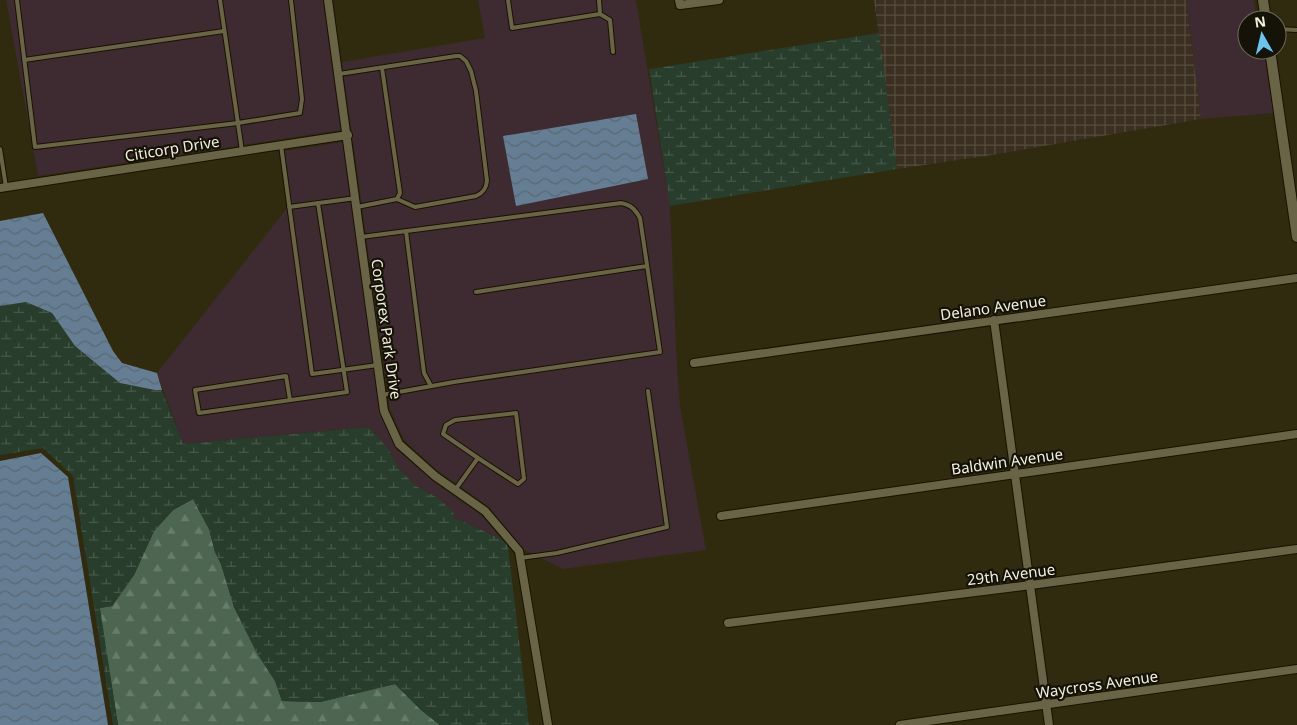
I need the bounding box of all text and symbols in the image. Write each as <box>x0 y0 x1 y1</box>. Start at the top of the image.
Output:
north arrow <box>1237 10 1287 60</box>
text: N <box>1253 11 1267 32</box>
street label: Citicorp Drive <box>123 131 221 165</box>
street label: Corporex Park Drive <box>367 257 407 401</box>
street label: Delano Avenue <box>939 290 1047 324</box>
street label: Baldwin Avenue <box>950 443 1064 479</box>
street label: 29th Avenue <box>966 559 1056 589</box>
street label: Waycross Avenue <box>1035 666 1159 702</box>

